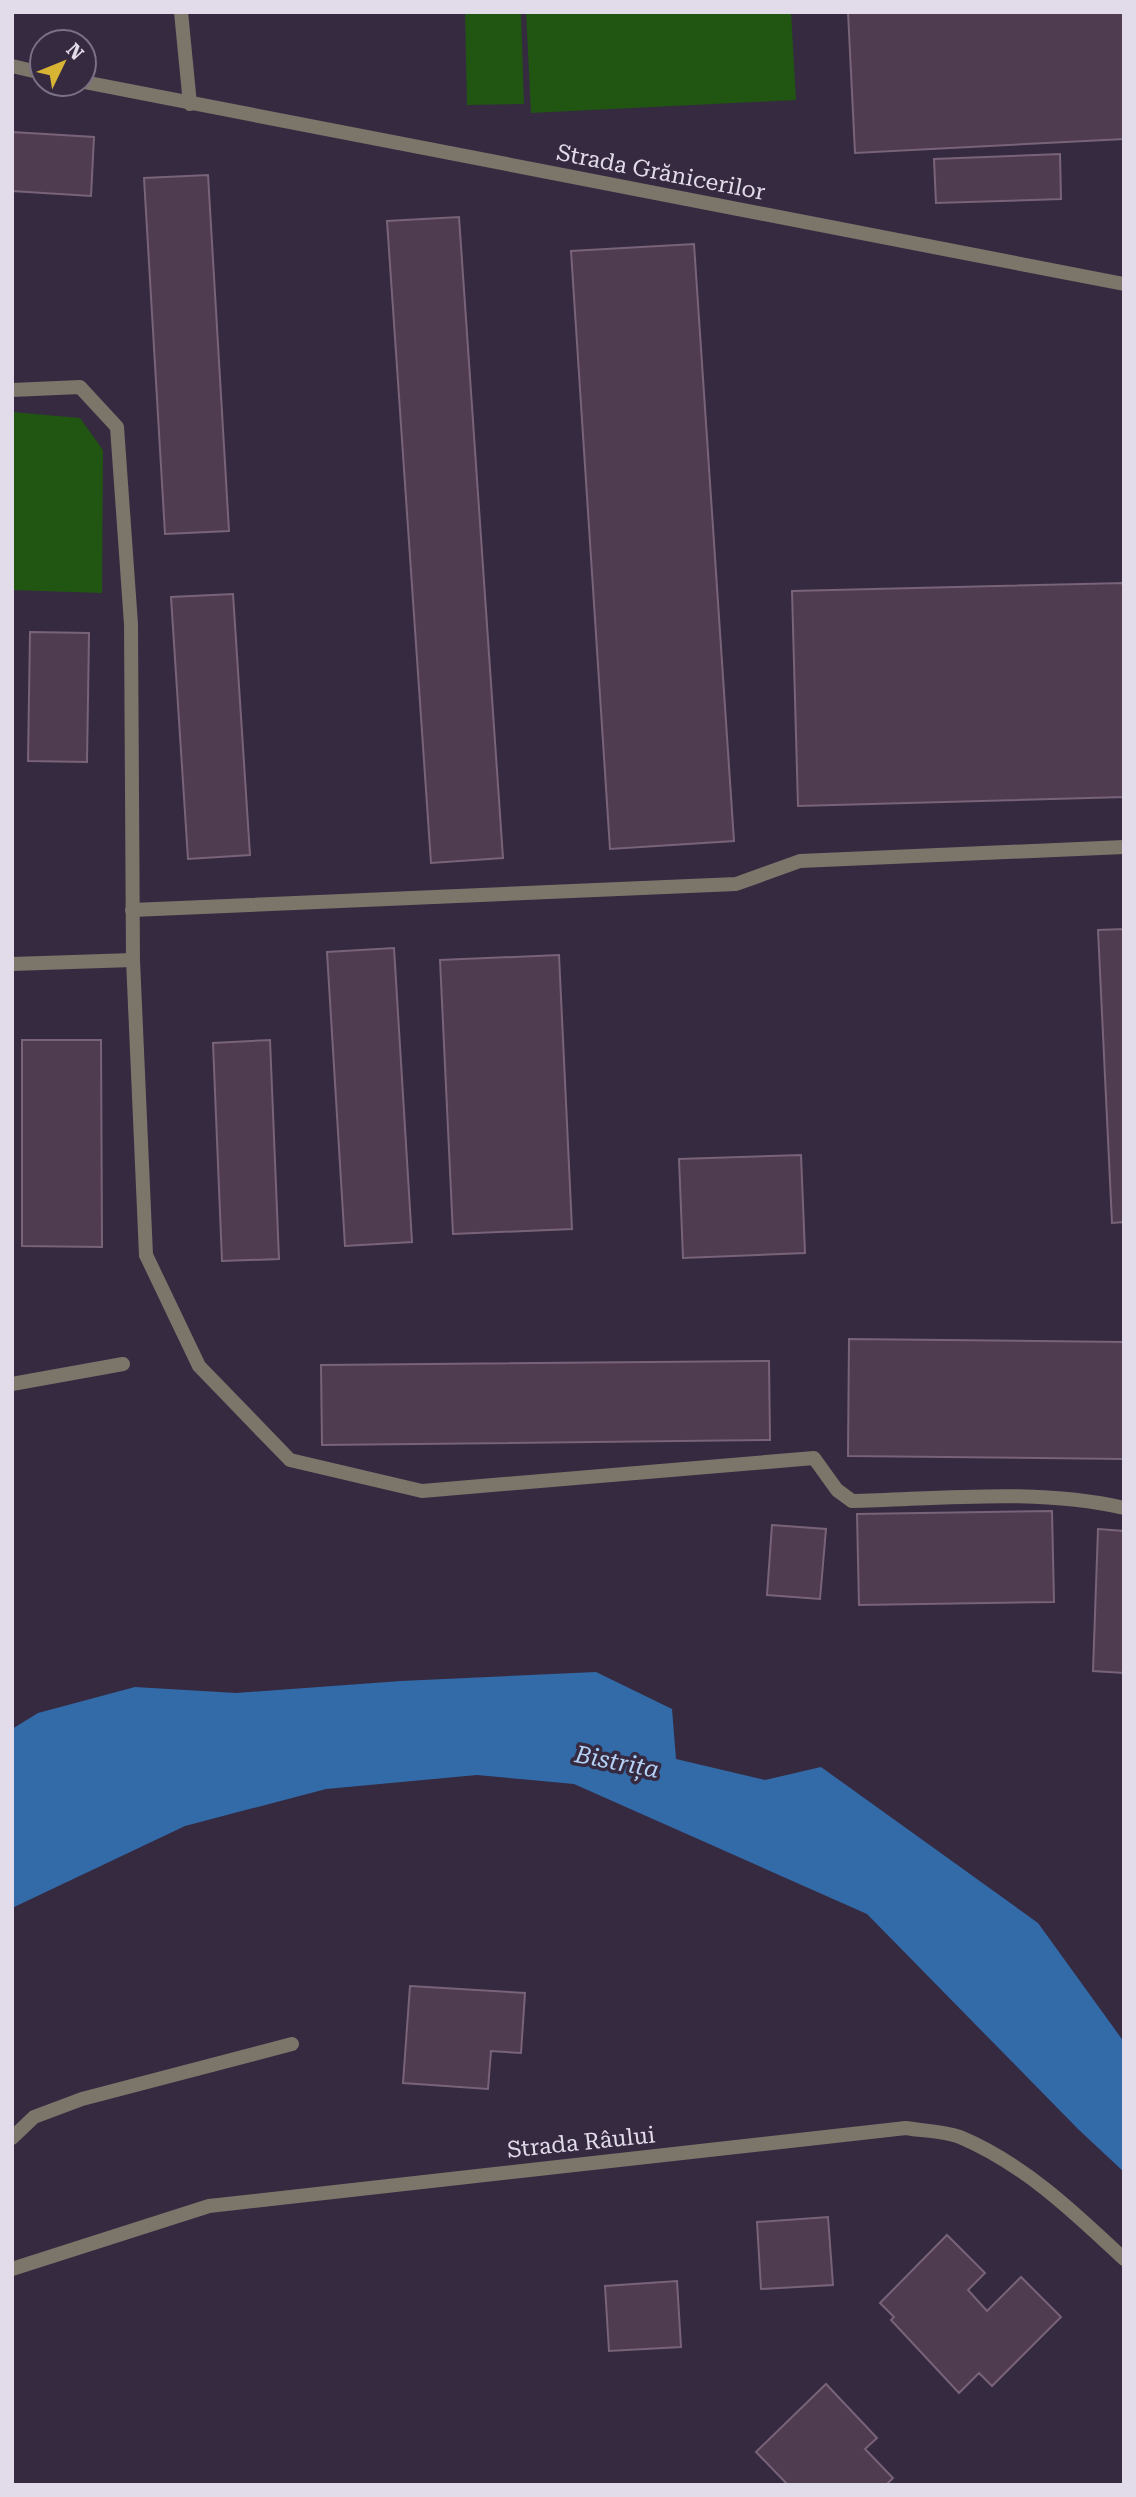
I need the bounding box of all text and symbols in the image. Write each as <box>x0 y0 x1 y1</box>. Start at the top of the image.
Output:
north arrow <box>28 28 98 98</box>
text: N <box>62 39 89 65</box>
street label: Strada Grănicerilor <box>554 139 768 206</box>
water label: Bistrița <box>571 1740 661 1786</box>
street label: Strada Râului <box>506 2121 656 2164</box>

